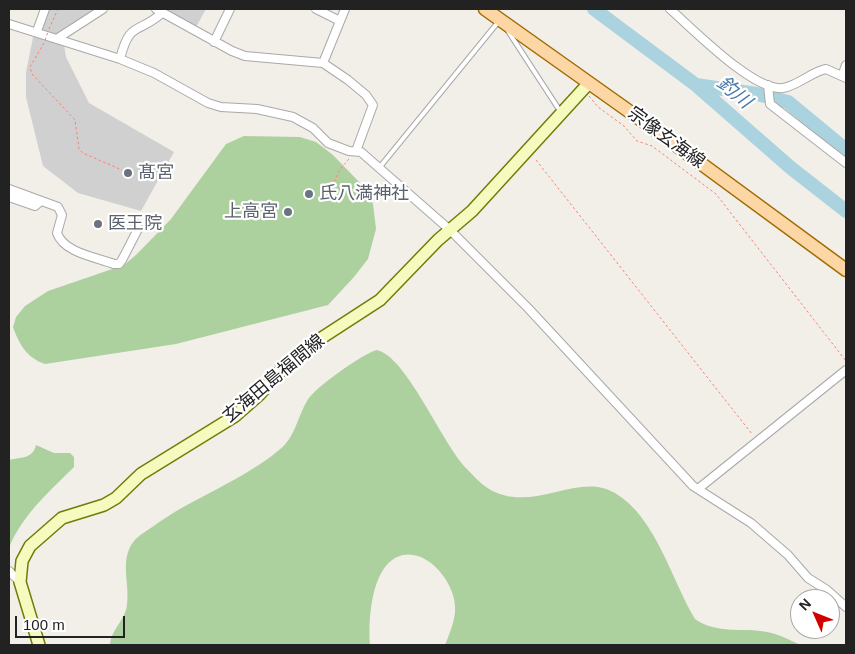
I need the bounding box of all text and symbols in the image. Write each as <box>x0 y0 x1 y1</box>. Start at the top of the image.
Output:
water label: 釣川 <box>712 72 756 114</box>
street label: 宗像玄海線 <box>623 103 709 173</box>
place label: 髙宮 <box>138 162 174 184</box>
marker: 髙宮 <box>122 167 134 179</box>
place label: 氏八満神社 <box>319 183 409 205</box>
marker: 氏八満神社 <box>303 188 315 200</box>
place label: 上高宮 <box>224 201 278 223</box>
marker: 上高宮 <box>282 206 294 218</box>
place label: 医王院 <box>108 213 162 235</box>
marker: 医王院 <box>92 218 104 230</box>
street label: 玄海田島福間線 <box>219 330 329 428</box>
north arrow <box>790 589 840 639</box>
text: N <box>796 595 814 613</box>
scale bar <box>18 606 128 638</box>
text: 100 m <box>23 616 65 633</box>

